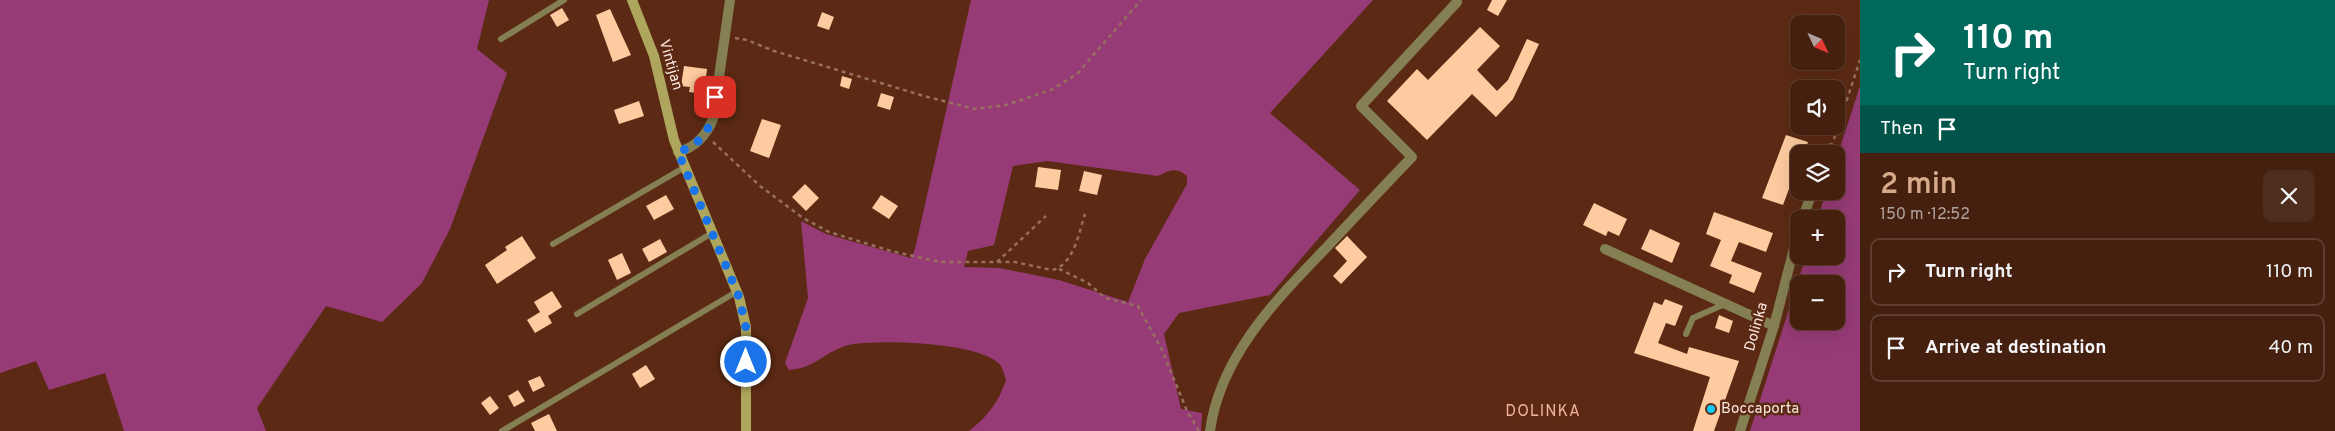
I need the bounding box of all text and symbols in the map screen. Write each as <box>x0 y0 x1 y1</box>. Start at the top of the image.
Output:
north arrow <box>1790 15 1845 70</box>
map controls <box>1790 15 1845 330</box>
text: 110 m <box>1963 17 2053 61</box>
icon: right <box>1880 20 1945 85</box>
street label: Vintijan <box>654 37 686 93</box>
text: Turn right <box>1963 60 2060 87</box>
pin <box>694 76 736 118</box>
button: sound <box>1790 80 1845 135</box>
icon: arrive <box>701 83 729 111</box>
icon: arrive <box>1933 115 1961 143</box>
text: Then <box>1880 117 1923 141</box>
button: layers <box>1790 145 1845 200</box>
text: 2 min <box>1880 167 1957 204</box>
button: close <box>2263 170 2315 222</box>
text: 150 m · 12:52 <box>1880 205 1970 225</box>
button: + <box>1790 210 1845 265</box>
icon: right <box>1882 258 1910 286</box>
text: Turn right <box>1925 260 2013 284</box>
text: 110 m <box>2266 260 2313 284</box>
button: − <box>1790 275 1845 330</box>
street label: Dolinka <box>1741 300 1773 354</box>
icon: arrive <box>1882 334 1910 362</box>
position arrow <box>719 335 771 387</box>
text: Arrive at destination <box>1925 336 2106 360</box>
text: 40 m <box>2268 336 2313 360</box>
place label: Boccaporta <box>1721 400 1799 419</box>
district label: DOLINKA <box>1505 402 1581 422</box>
marker: Boccaporta <box>1705 403 1717 415</box>

